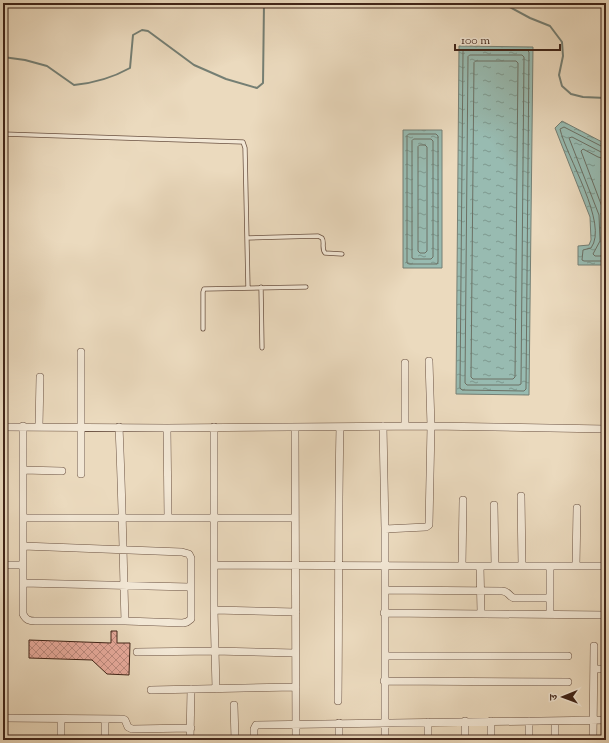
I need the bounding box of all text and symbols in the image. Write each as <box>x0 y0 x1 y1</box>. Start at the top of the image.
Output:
scale bar <box>455 26 560 52</box>
text: 100 m <box>461 32 490 50</box>
north arrow <box>543 677 583 717</box>
text: उ <box>546 693 562 701</box>

